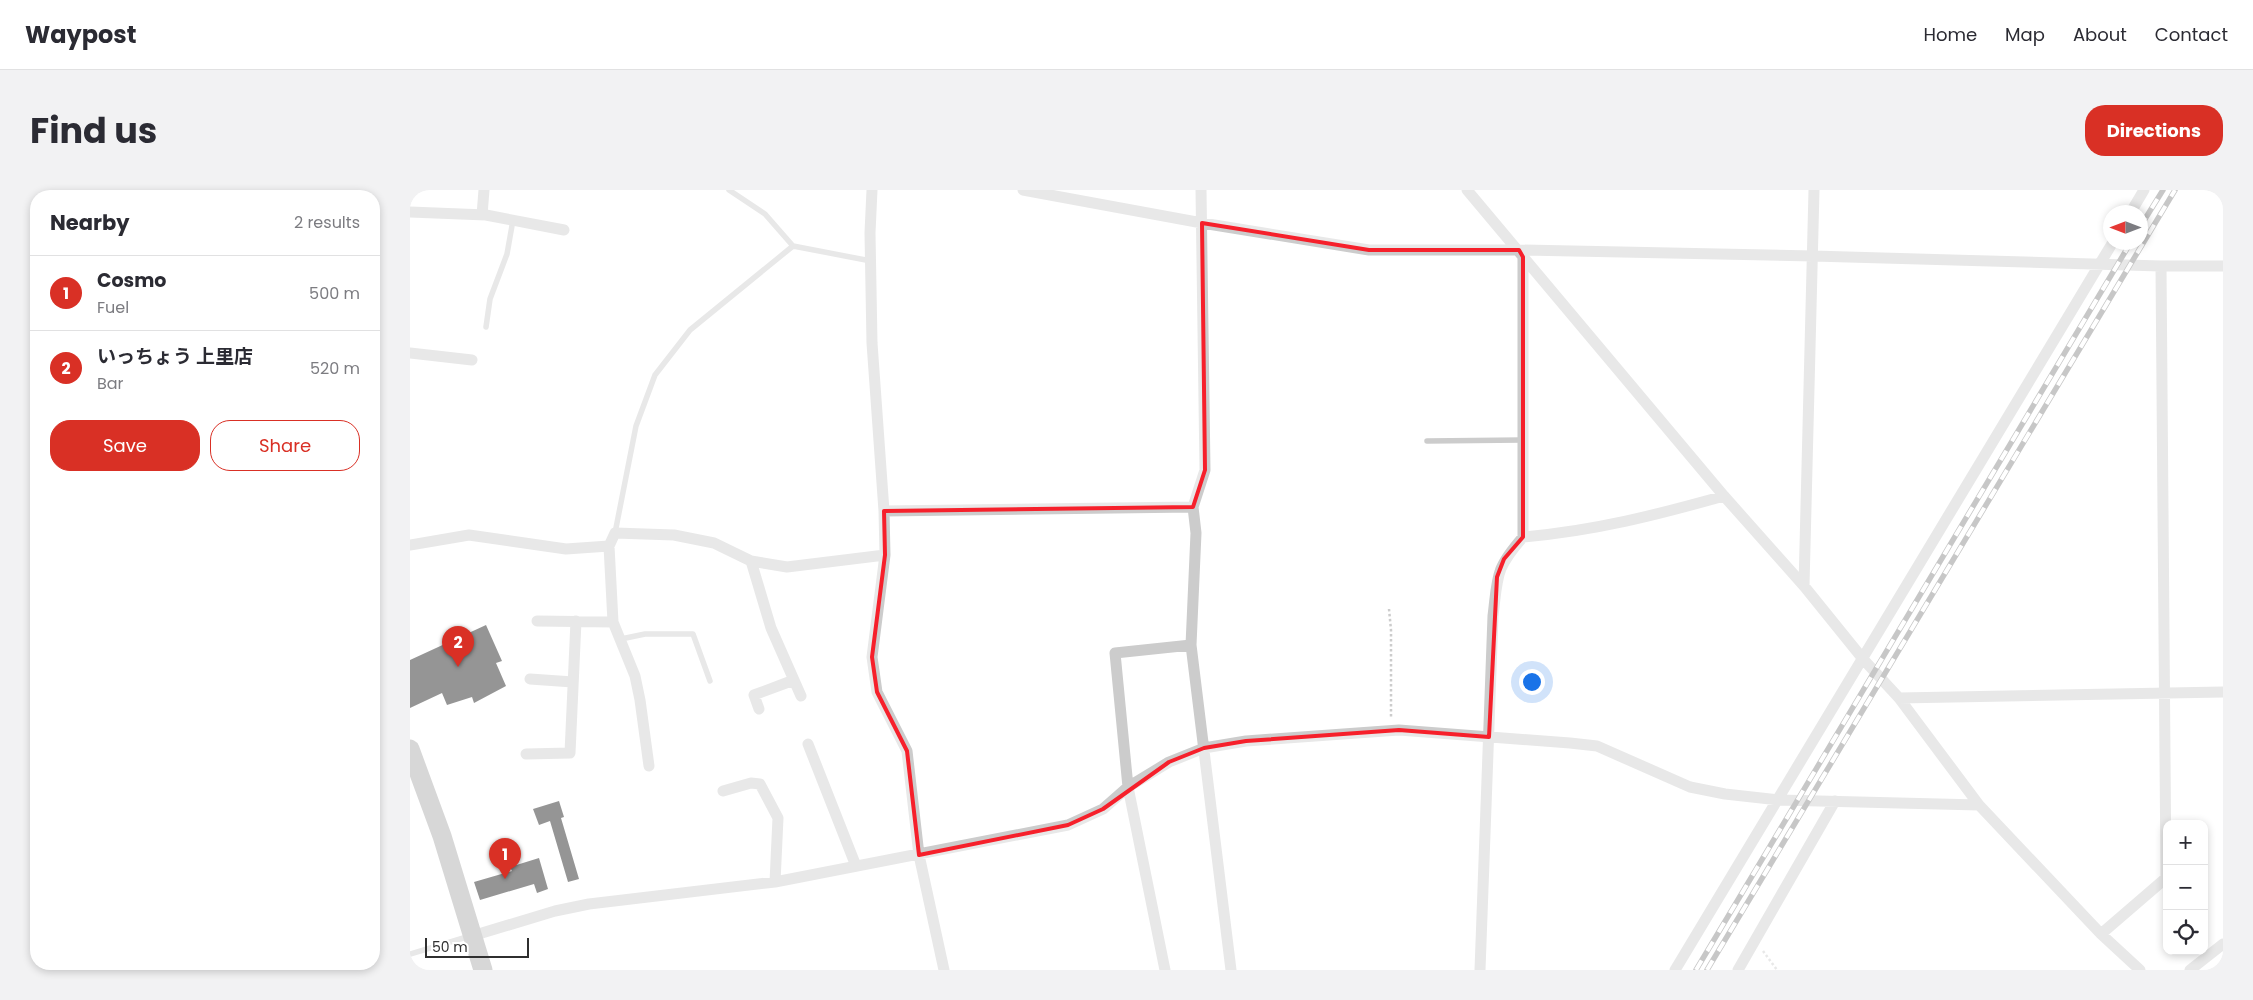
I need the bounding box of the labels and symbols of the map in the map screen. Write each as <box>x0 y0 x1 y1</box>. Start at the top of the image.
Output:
north arrow <box>2103 205 2148 250</box>
pin: 2 <box>442 626 474 667</box>
your location <box>1519 669 1545 695</box>
pin: 1 <box>489 838 521 879</box>
scale bar <box>425 935 529 958</box>

